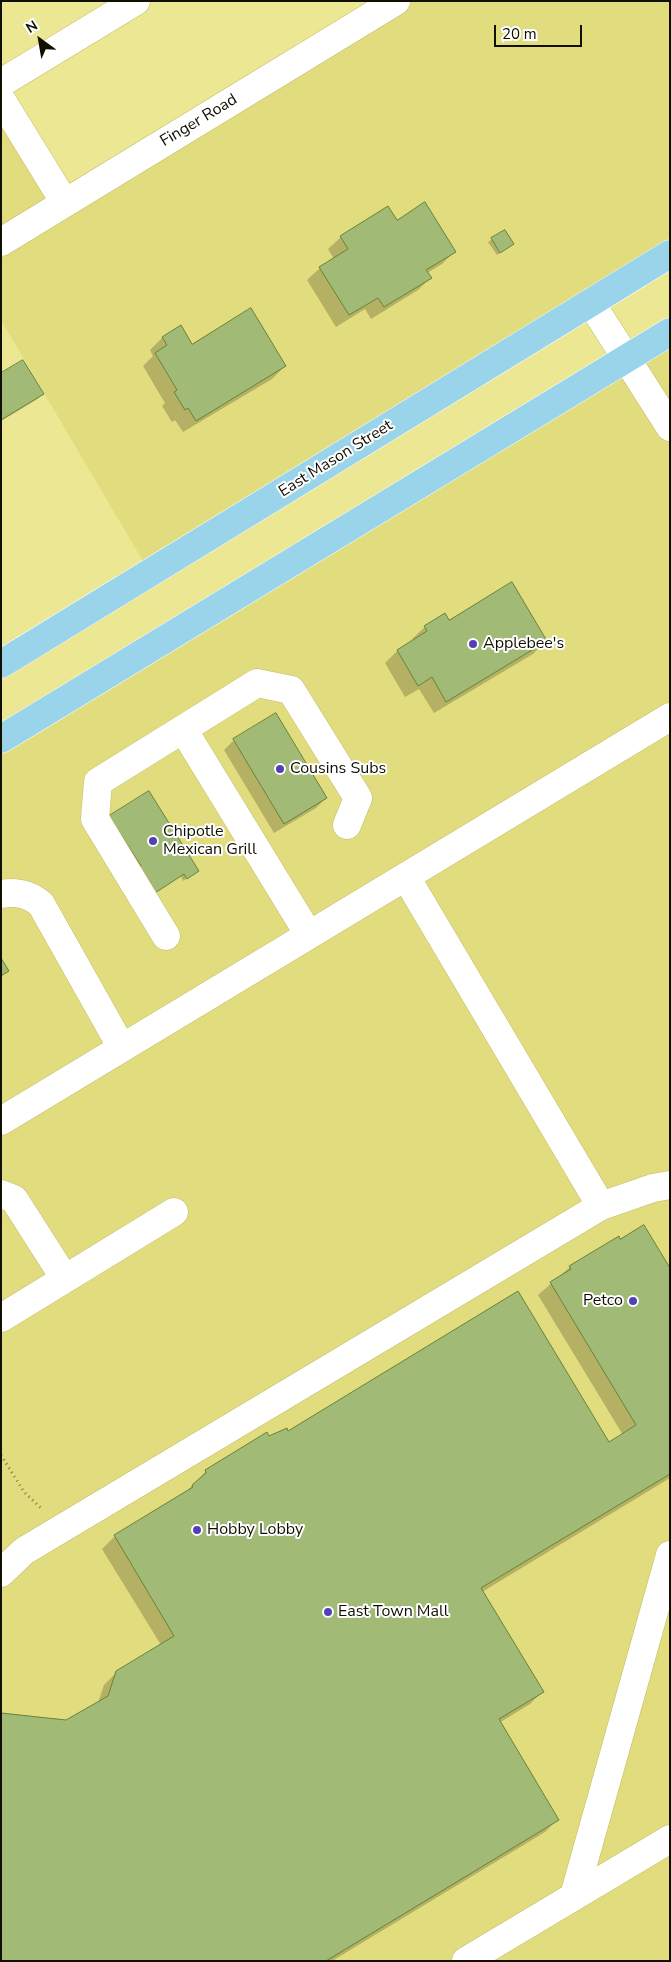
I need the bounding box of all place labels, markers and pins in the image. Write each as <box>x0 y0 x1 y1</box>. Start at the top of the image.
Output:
place label: Applebee's <box>483 634 564 654</box>
marker: Applebee's <box>467 638 479 650</box>
place label: Cousins Subs <box>290 759 386 779</box>
marker: Cousins Subs <box>274 763 286 775</box>
place label: Chipotle Mexican Grill <box>163 822 257 860</box>
marker: Chipotle Mexican Grill <box>147 835 159 847</box>
place label: Petco <box>583 1291 623 1311</box>
marker: Petco <box>627 1295 639 1307</box>
place label: Hobby Lobby <box>207 1520 303 1540</box>
marker: Hobby Lobby <box>191 1524 203 1536</box>
place label: East Town Mall <box>338 1602 448 1622</box>
marker: East Town Mall <box>322 1606 334 1618</box>

